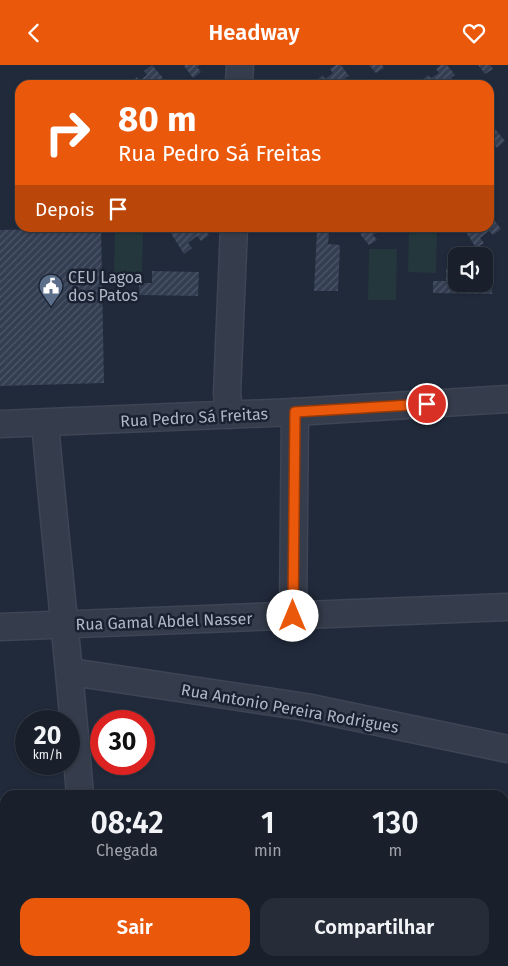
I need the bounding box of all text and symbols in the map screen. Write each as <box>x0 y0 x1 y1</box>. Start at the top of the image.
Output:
icon: back <box>20 19 48 47</box>
text: Headway <box>209 19 299 46</box>
icon: heart <box>460 19 488 47</box>
text: 80 m <box>118 98 197 140</box>
icon: right <box>35 100 100 165</box>
text: Rua Pedro Sá Freitas <box>118 140 321 167</box>
icon: arrive <box>104 195 132 223</box>
text: Depois <box>35 198 94 221</box>
map controls <box>448 247 493 292</box>
button: sound <box>448 247 493 292</box>
place label: CEU Lagoa dos Patos <box>68 268 143 305</box>
public building icon: CEU Lagoa dos Patos <box>38 273 64 307</box>
pin <box>406 383 448 425</box>
icon: arrive <box>413 390 441 418</box>
street label: Rua Pedro Sá Freitas <box>120 404 268 431</box>
position arrow <box>266 589 318 641</box>
street label: Rua Gamal Abdel Nasser <box>75 609 254 634</box>
street label: Rua Antonio Pereira Rodrigues <box>180 680 400 737</box>
speed limit sign: 30 <box>90 710 155 775</box>
text: 20 <box>34 721 61 751</box>
text: km/h <box>33 748 62 762</box>
text: 08:42 <box>90 805 164 841</box>
text: 1 <box>261 805 275 841</box>
text: 130 <box>372 805 419 841</box>
text: Chegada <box>96 841 158 860</box>
text: min <box>254 841 282 860</box>
text: m <box>388 841 402 860</box>
button: Sair <box>20 898 250 956</box>
button: Compartilhar <box>260 898 489 956</box>

